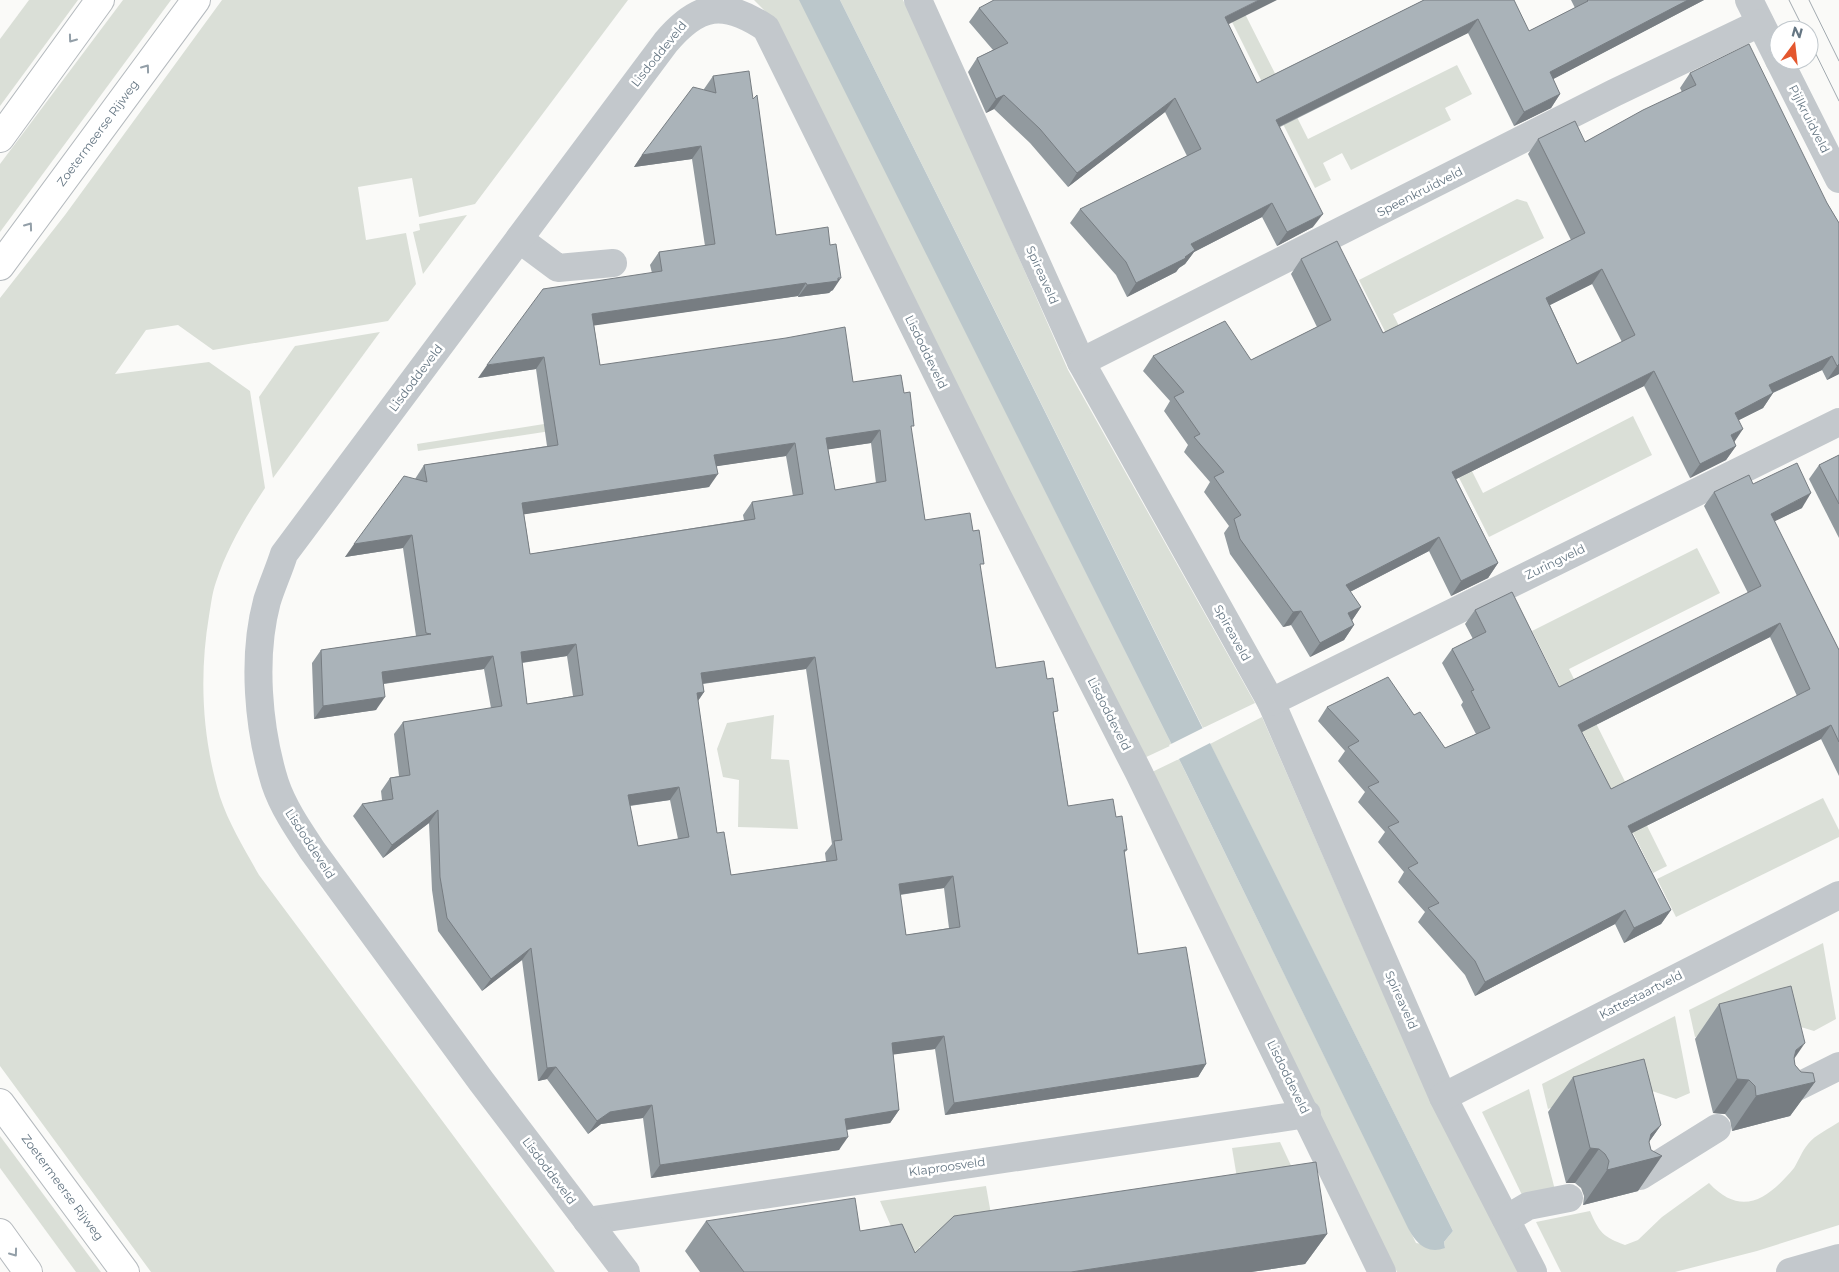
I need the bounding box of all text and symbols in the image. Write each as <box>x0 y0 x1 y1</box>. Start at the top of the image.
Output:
street label: Lisdoddeveld <box>628 18 690 90</box>
north arrow <box>1769 20 1819 70</box>
text: N <box>1790 22 1805 43</box>
one-way arrow <box>68 34 78 43</box>
one-way arrow <box>141 65 149 74</box>
street label: Zoetermeerse Rijweg <box>53 77 142 189</box>
street label: Pijlkruidveld <box>1786 82 1833 155</box>
street label: Speenkruidveld <box>1374 163 1465 220</box>
one-way arrow <box>23 222 32 232</box>
street label: Spireaveld <box>1023 243 1062 306</box>
street label: Lisdoddeveld <box>902 312 951 391</box>
street label: Lisdoddeveld <box>385 341 446 414</box>
street label: Zuringveld <box>1522 541 1587 583</box>
street label: Spireaveld <box>1211 602 1254 664</box>
street label: Lisdoddeveld <box>1085 675 1134 753</box>
street label: Lisdoddeveld <box>282 806 339 881</box>
street label: Kattestaartveld <box>1597 967 1685 1022</box>
street label: Spireaveld <box>1382 968 1421 1031</box>
street label: Lisdoddeveld <box>1264 1037 1313 1116</box>
street label: Zoetermeerse Rijweg <box>19 1131 107 1243</box>
street label: Lisdoddeveld <box>519 1134 580 1207</box>
street label: Klaproosveld <box>908 1154 986 1179</box>
one-way arrow <box>8 1247 17 1256</box>

